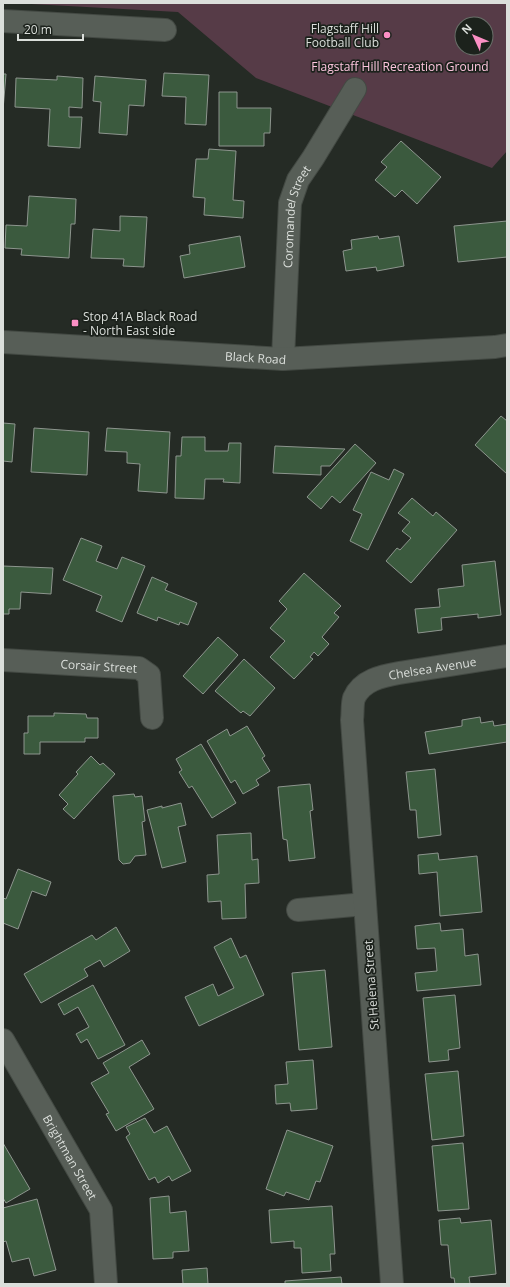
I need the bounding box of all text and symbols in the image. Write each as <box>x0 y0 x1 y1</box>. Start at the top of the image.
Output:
scale bar <box>18 16 83 42</box>
north arrow <box>454 16 494 56</box>
place label: Flagstaff Hill Football Club <box>306 20 379 51</box>
text: N <box>458 20 475 37</box>
text: 20 m <box>24 21 52 38</box>
marker: Flagstaff Hill Football Club <box>382 30 392 40</box>
park label: Flagstaff Hill Recreation Ground <box>311 58 489 75</box>
street label: Coromandel Street <box>279 162 314 268</box>
place label: Stop 41A Black Road - North East side <box>83 308 197 339</box>
marker: Stop 41A Black Road - North East side <box>70 318 80 328</box>
street label: Black Road <box>224 347 287 368</box>
street label: Chelsea Avenue <box>387 652 478 683</box>
street label: Corsair Street <box>60 655 138 676</box>
street label: St Helena Street <box>359 940 383 1030</box>
street label: Brightman Street <box>39 1111 102 1203</box>

